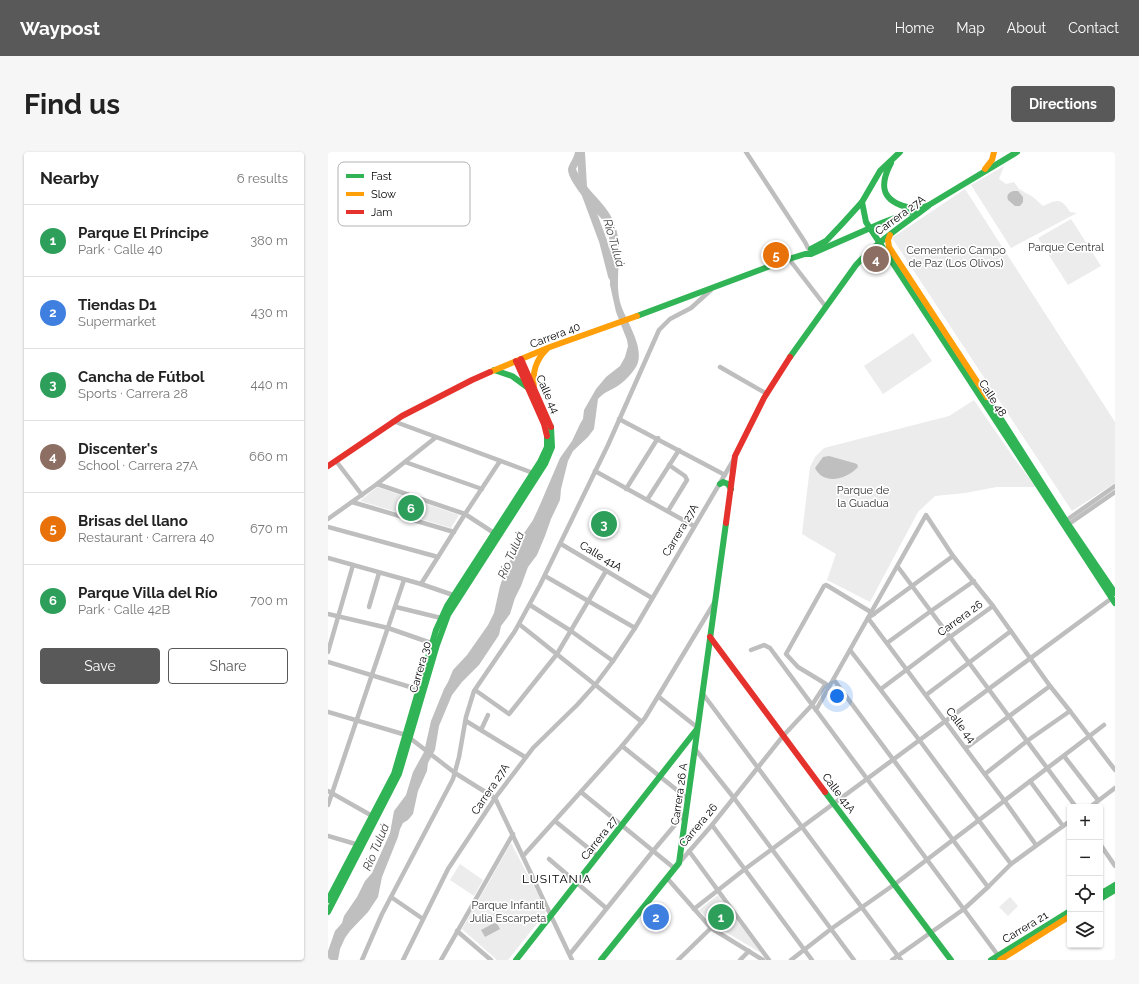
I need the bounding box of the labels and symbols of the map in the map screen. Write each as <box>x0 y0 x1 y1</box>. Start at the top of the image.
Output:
legend <box>338 162 470 226</box>
text: Fast <box>371 170 392 183</box>
text: Slow <box>371 188 396 201</box>
street label: Carrera 27A <box>873 193 928 238</box>
text: Jam <box>371 206 392 219</box>
water label: Río Tuluá <box>600 217 628 269</box>
pin: 5 <box>763 240 789 270</box>
park label: Parque Central <box>1028 241 1104 254</box>
pin: 4 <box>863 244 889 274</box>
park label: Cementerio Campo de Paz (Los Olivos) <box>906 244 1006 270</box>
street label: Carrera 40 <box>528 320 582 351</box>
street label: Calle 44 <box>533 373 562 415</box>
street label: Calle 48 <box>976 377 1009 419</box>
park label: Parque de la Guadua <box>837 484 890 510</box>
pin: 6 <box>398 493 424 523</box>
street label: Carrera 27A <box>660 501 701 559</box>
pin: 3 <box>591 509 617 539</box>
water label: Río Tuluá <box>495 529 527 581</box>
street label: Calle 41A <box>577 539 625 574</box>
street label: Carrera 26 <box>935 597 986 639</box>
street label: Carrera 30 <box>407 640 434 694</box>
your location <box>827 686 847 706</box>
street label: Calle 44 <box>943 705 978 746</box>
street label: Carrera 27A <box>469 761 513 817</box>
street label: Carrera 26 A <box>669 762 690 826</box>
street label: Calle 41A <box>819 771 858 816</box>
street label: Carrera 26 <box>677 801 720 850</box>
street label: Carrera 27 <box>578 814 621 863</box>
water label: Río Tuluá <box>360 821 392 873</box>
district label: LUSITANIA <box>522 872 592 886</box>
park label: Parque Infantil Julia Escarpeta <box>470 899 546 925</box>
pin: 2 <box>643 902 669 932</box>
pin: 1 <box>708 902 734 932</box>
street label: Carrera 21 <box>1000 909 1051 946</box>

